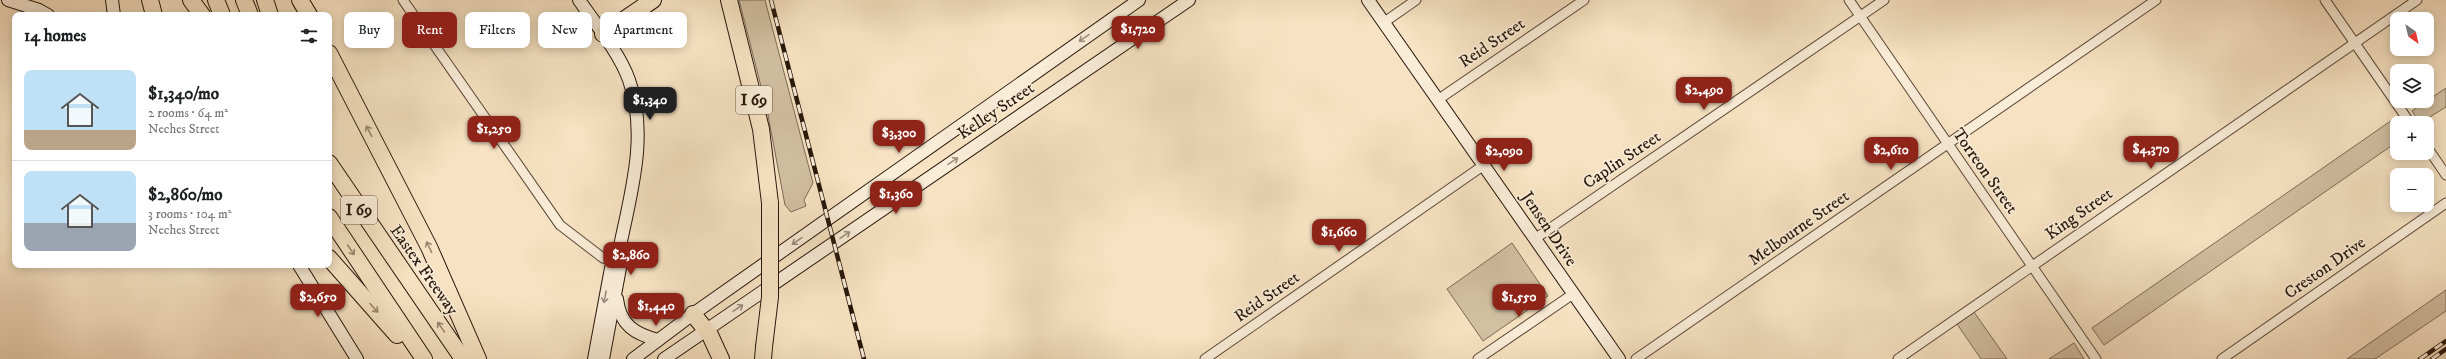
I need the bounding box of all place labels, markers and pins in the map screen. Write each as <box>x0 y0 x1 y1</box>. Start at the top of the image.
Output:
pin: $1,720 <box>1105 16 1171 50</box>
pin: $2,490 <box>1671 77 1737 111</box>
pin: $1,340 <box>617 87 683 121</box>
pin: $1,250 <box>461 116 527 150</box>
pin: $3,300 <box>866 120 932 154</box>
pin: $4,370 <box>2118 136 2184 170</box>
pin: $2,610 <box>1858 137 1924 171</box>
pin: $2,090 <box>1471 138 1537 172</box>
pin: $1,360 <box>863 181 929 215</box>
pin: $1,660 <box>1306 219 1372 253</box>
pin: $2,860 <box>598 242 664 276</box>
pin: $2,650 <box>285 284 351 318</box>
pin: $1,550 <box>1486 284 1552 318</box>
pin: $1,440 <box>623 293 689 327</box>

